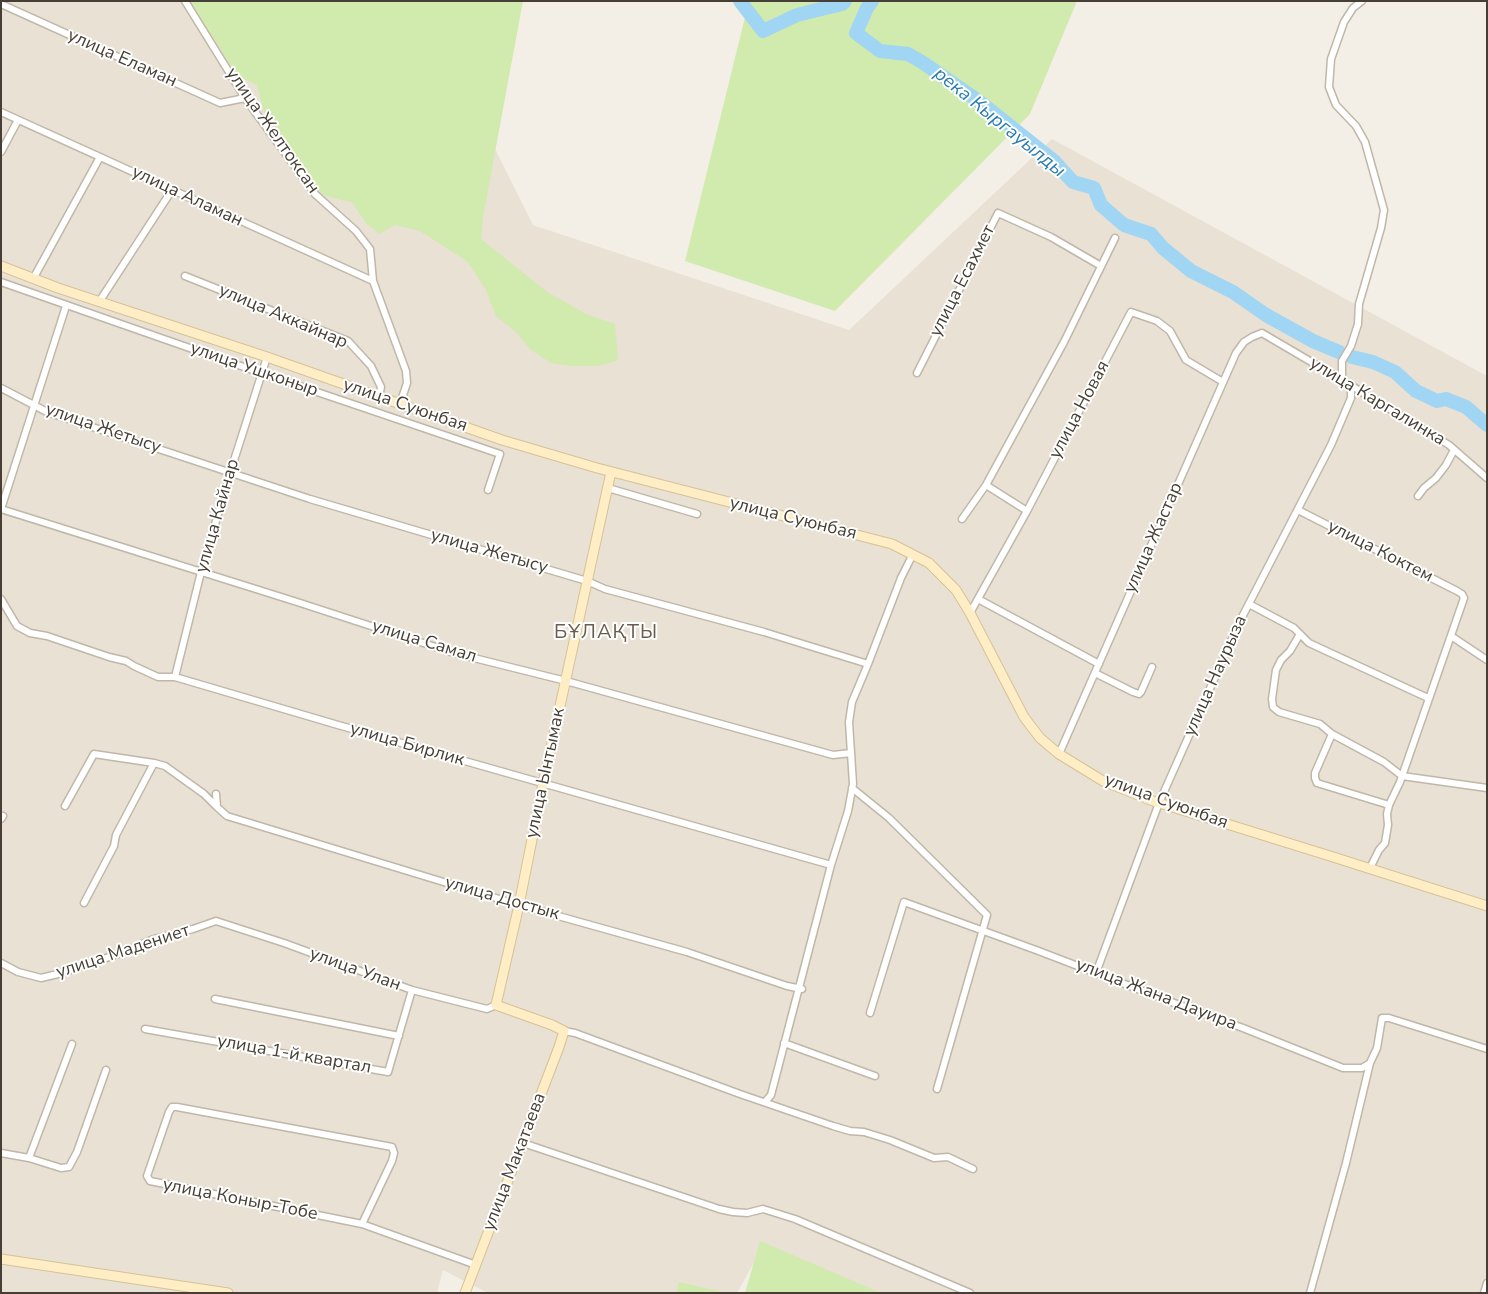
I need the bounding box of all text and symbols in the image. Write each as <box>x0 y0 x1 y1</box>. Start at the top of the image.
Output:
street label: улица Еламан <box>64 25 180 93</box>
water label: река Кыргауылды <box>929 63 1069 183</box>
street label: улица Желтоксан <box>221 64 323 198</box>
street label: улица Аламан <box>128 162 246 232</box>
street label: улица Есахмет <box>926 221 1000 341</box>
street label: улица Аккайнар <box>215 280 351 354</box>
street label: улица Ушконыр <box>187 338 321 402</box>
street label: улица Каргалинка <box>1305 353 1449 451</box>
street label: улица Новая <box>1045 357 1115 463</box>
street label: улица Суюнбая <box>340 375 470 437</box>
street label: улица Жетысу <box>42 399 164 459</box>
street label: улица Кайнар <box>191 457 245 575</box>
street label: улица Жастар <box>1120 479 1188 597</box>
street label: улица Суюнбая <box>727 493 859 545</box>
street label: улица Коктем <box>1324 516 1436 588</box>
street label: улица Жетысу <box>428 525 550 579</box>
street label: улица Наурыза <box>1180 612 1252 740</box>
street label: улица Самал <box>369 616 479 668</box>
district label: БҰЛАҚТЫ <box>553 621 659 645</box>
street label: улица Ынтымак <box>522 706 570 840</box>
street label: улица Бирлик <box>347 718 467 772</box>
street label: улица Суюнбая <box>1101 770 1231 834</box>
street label: улица Достык <box>442 872 562 926</box>
street label: улица Мадениет <box>53 920 193 984</box>
street label: улица Улан <box>306 944 404 996</box>
street label: улица Жана Дауира <box>1072 954 1240 1036</box>
street label: улица 1-й квартал <box>215 1031 373 1079</box>
street label: улица Макатаева <box>479 1090 551 1234</box>
street label: улица Коныр-Тобе <box>161 1174 319 1226</box>

